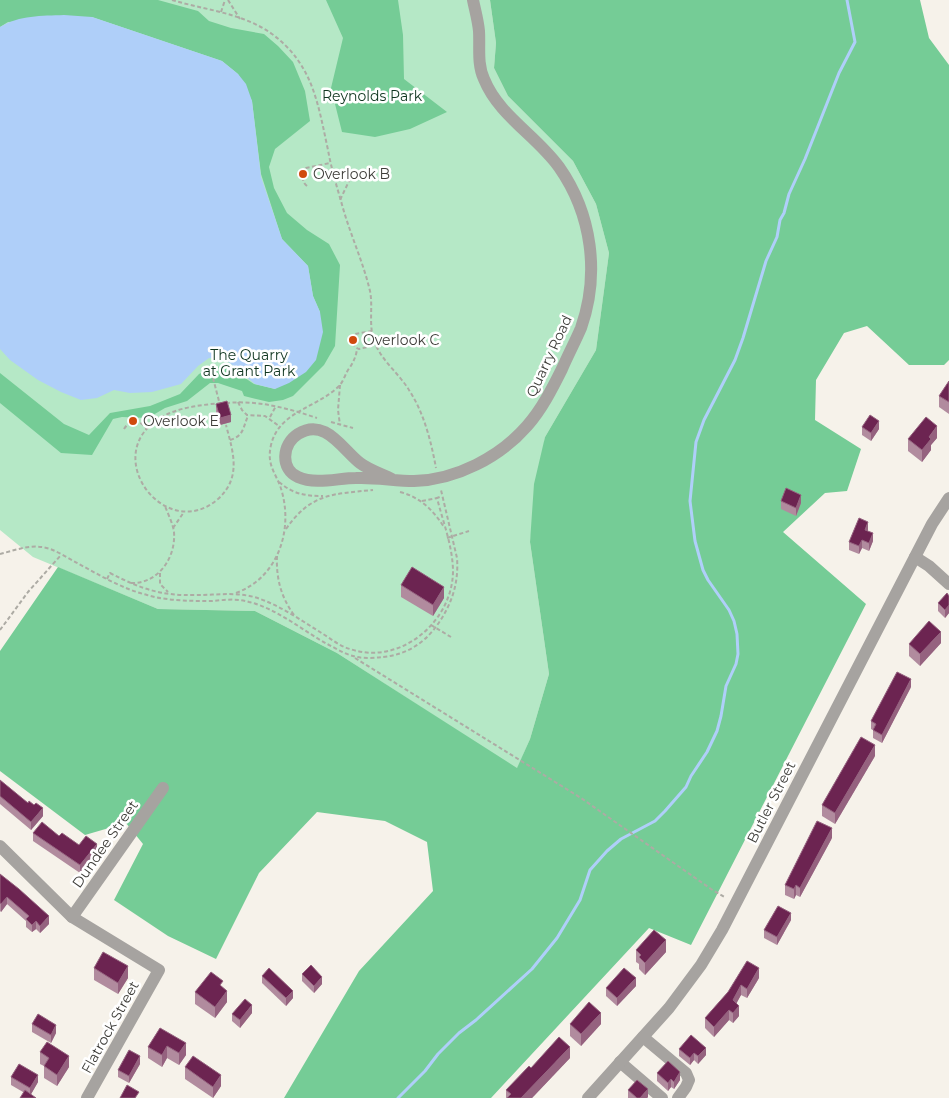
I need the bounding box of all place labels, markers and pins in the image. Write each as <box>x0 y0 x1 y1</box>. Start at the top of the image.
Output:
place label: Overlook B <box>313 165 390 183</box>
marker: Overlook B <box>297 168 309 180</box>
place label: Overlook C <box>363 331 439 349</box>
marker: Overlook C <box>347 334 359 346</box>
place label: Overlook E <box>143 412 219 430</box>
marker: Overlook E <box>127 415 139 427</box>

